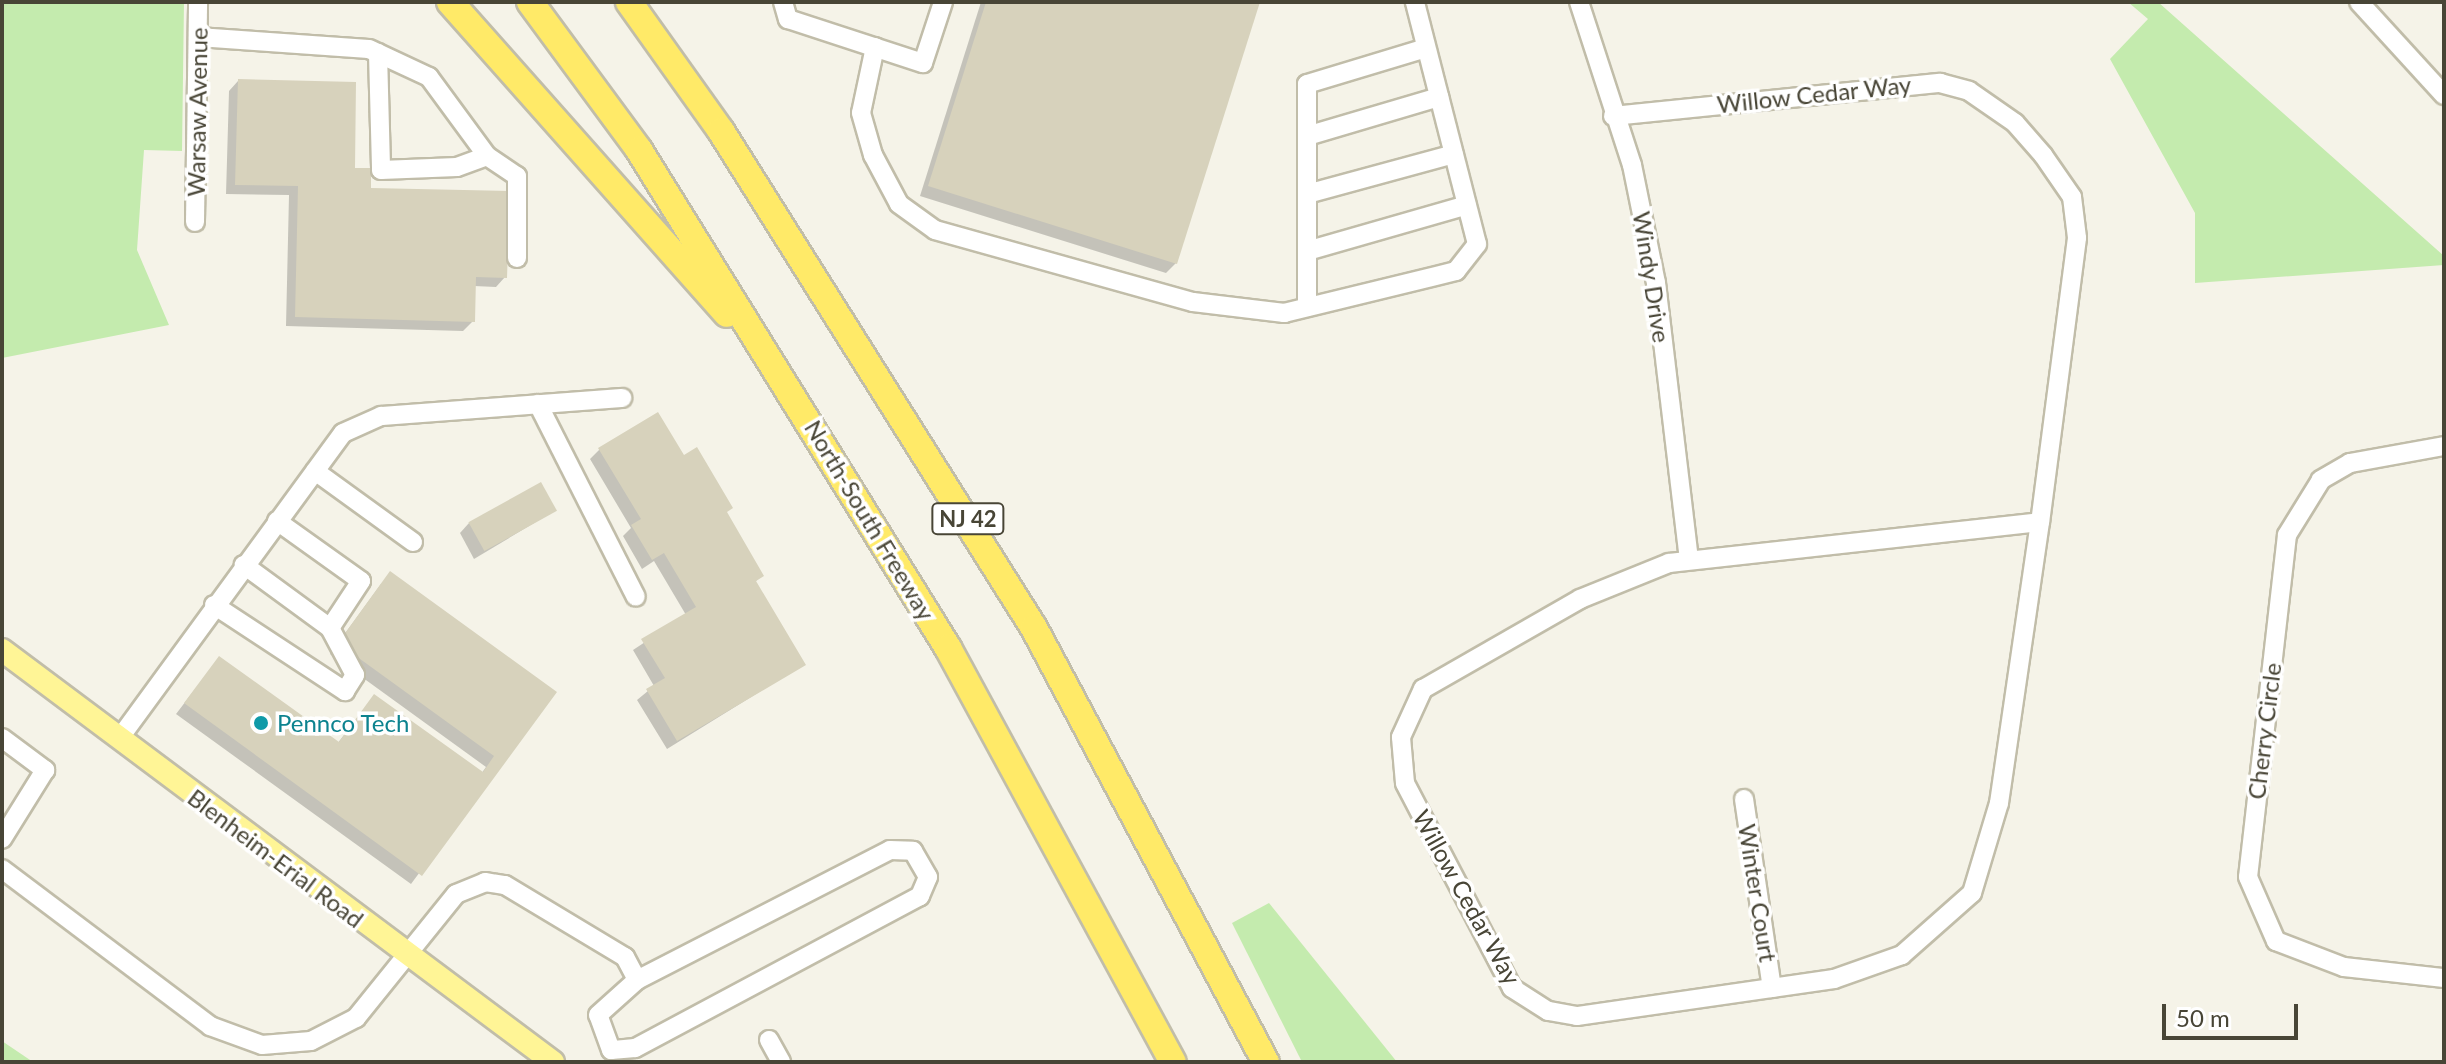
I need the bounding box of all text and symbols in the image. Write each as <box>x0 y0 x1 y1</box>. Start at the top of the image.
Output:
street label: Warsaw Avenue <box>181 26 213 198</box>
street label: Willow Cedar Way <box>1715 69 1913 119</box>
street label: Windy Drive <box>1627 209 1677 345</box>
street label: North-South Freeway <box>799 415 941 625</box>
road number: NJ 42 <box>930 501 1006 537</box>
street label: Cherry Circle <box>2241 661 2287 801</box>
place label: Pennco Tech <box>277 709 410 737</box>
marker: Pennco Tech <box>252 714 270 732</box>
street label: Blenheim-Erial Road <box>182 783 370 933</box>
street label: Willow Cedar Way <box>1407 804 1527 990</box>
street label: Winter Court <box>1733 822 1783 964</box>
scale bar <box>2166 988 2302 1038</box>
text: 50 m <box>2176 1003 2230 1032</box>

